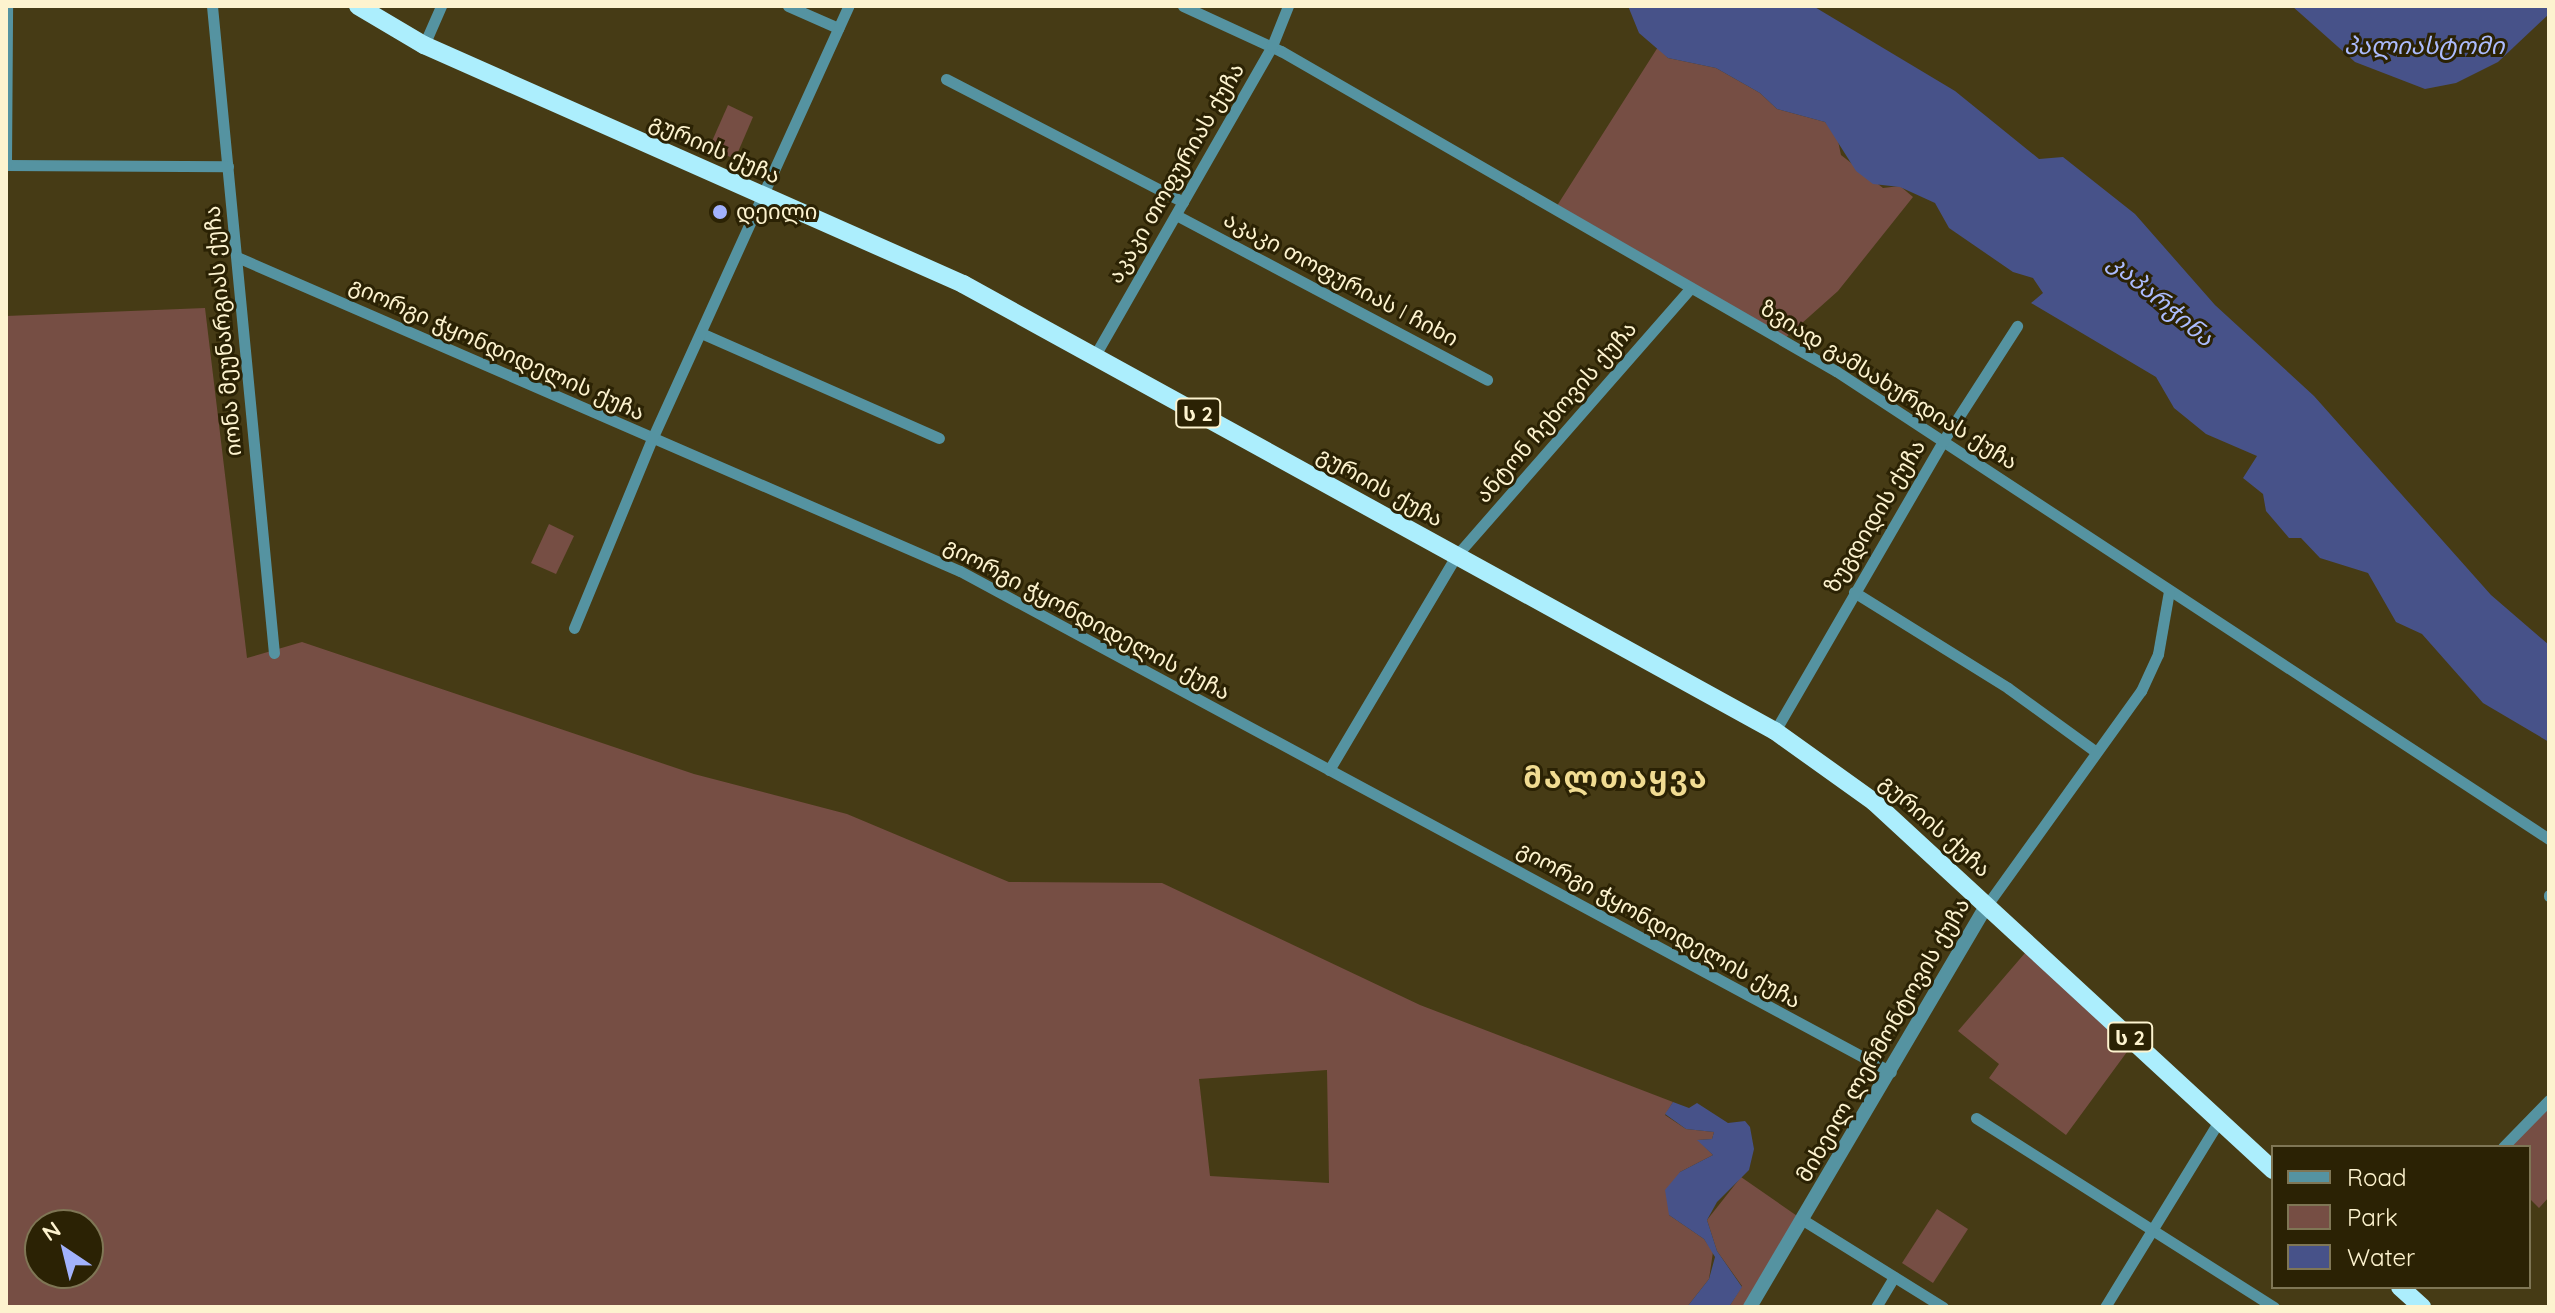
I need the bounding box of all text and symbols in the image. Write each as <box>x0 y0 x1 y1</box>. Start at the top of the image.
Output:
water label: პალიასტომი <box>2344 32 2504 60</box>
street label: აკაკი თოფურიას ქუჩა <box>1102 58 1250 288</box>
street label: გურიის ქუჩა <box>646 108 784 190</box>
place label: დეილი <box>736 199 817 225</box>
marker: დეილი <box>711 203 729 221</box>
street label: იონა მეუნარგიას ქუჩა <box>199 205 247 457</box>
street label: აკაკი თოფურიას I ჩიხი <box>1219 206 1463 352</box>
water label: კაპარჭინა <box>2103 248 2219 352</box>
street label: გიორგი ჭყონდიდელის ქუჩა <box>345 272 649 426</box>
street label: ზვიად გამსახურდიას ქუჩა <box>1756 295 2022 475</box>
street label: ანტონ ჩეხოვის ქუჩა <box>1470 316 1642 508</box>
road number: ს 2 <box>1174 397 1222 429</box>
street label: ზუგდიდის ქუჩა <box>1819 435 1931 597</box>
street label: გურიის ქუჩა <box>1312 442 1448 532</box>
street label: გიორგი ჭყონდიდელის ქუჩა <box>939 532 1235 706</box>
district label: მალთაყვა <box>1523 759 1709 795</box>
street label: გურიის ქუჩა <box>1874 769 1996 883</box>
street label: გიორგი ჭყონდიდელის ქუჩა <box>1513 836 1805 1014</box>
street label: მიხეილ ლერმონტოვის ქუჩა <box>1791 893 1975 1187</box>
road number: ს 2 <box>2106 1021 2154 1053</box>
legend <box>2271 1145 2531 1289</box>
text: Road <box>2347 1162 2407 1192</box>
text: Park <box>2347 1202 2398 1232</box>
north arrow <box>24 1209 104 1289</box>
text: N <box>37 1215 66 1247</box>
text: Water <box>2347 1242 2415 1272</box>

